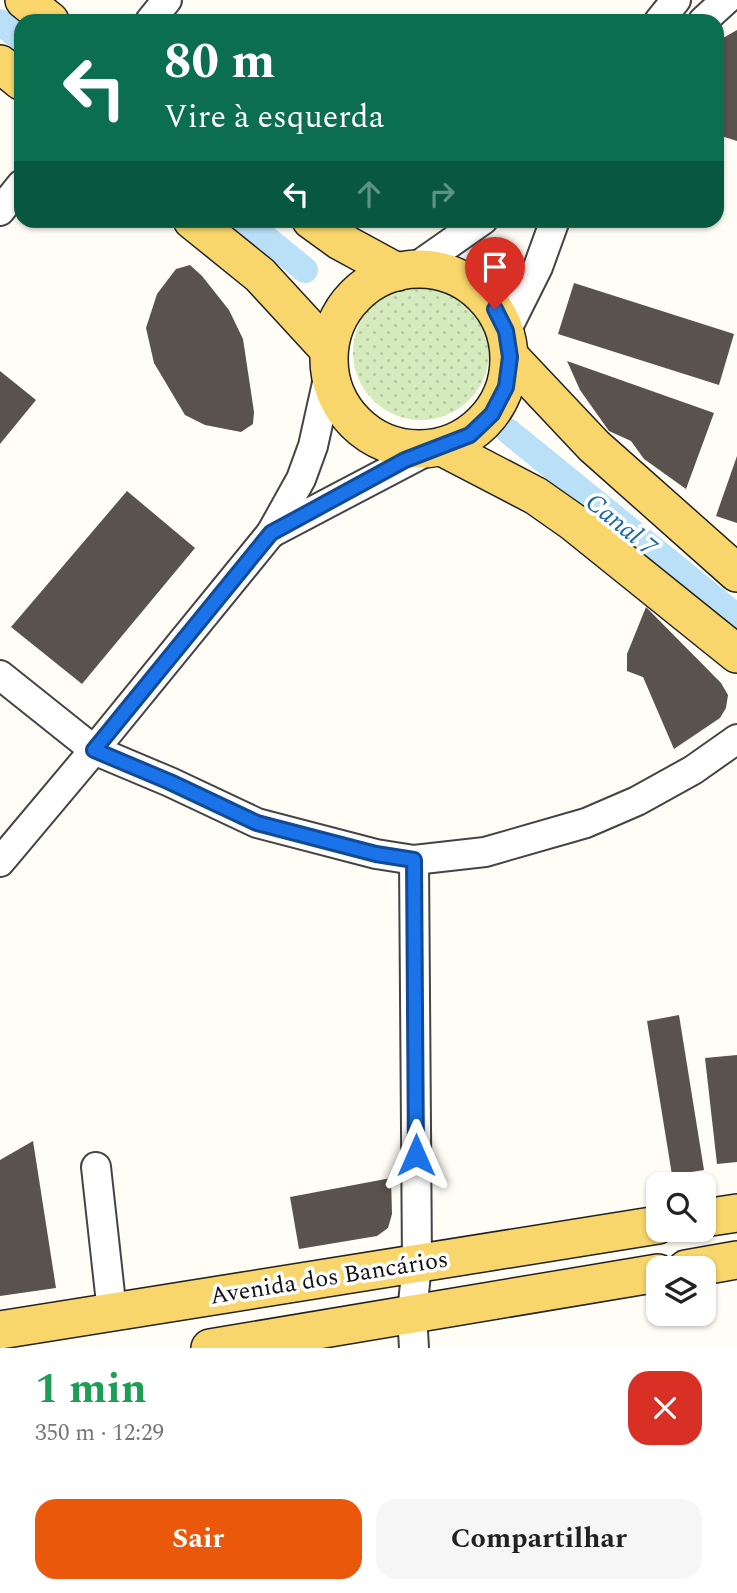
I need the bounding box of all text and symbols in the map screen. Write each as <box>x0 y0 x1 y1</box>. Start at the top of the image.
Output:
text: 80 m <box>164 25 275 100</box>
icon: left <box>49 42 140 133</box>
text: Vire à esquerda <box>164 93 384 142</box>
icon: left <box>277 175 315 213</box>
icon: ahead <box>350 175 388 213</box>
icon: right <box>423 175 461 213</box>
pin <box>465 237 525 309</box>
icon: arrive <box>476 248 514 286</box>
water label: Canal 7 <box>576 483 667 567</box>
position arrow <box>379 1118 453 1192</box>
map controls <box>646 1172 716 1326</box>
button: search <box>646 1172 716 1242</box>
street label: Avenida dos Bancários <box>208 1241 451 1315</box>
button: layers <box>646 1256 716 1326</box>
text: 1 min <box>35 1358 147 1421</box>
button: close <box>628 1371 702 1445</box>
text: 350 m · 12:29 <box>35 1416 164 1451</box>
button: Sair <box>35 1499 362 1579</box>
button: Compartilhar <box>376 1499 702 1579</box>

